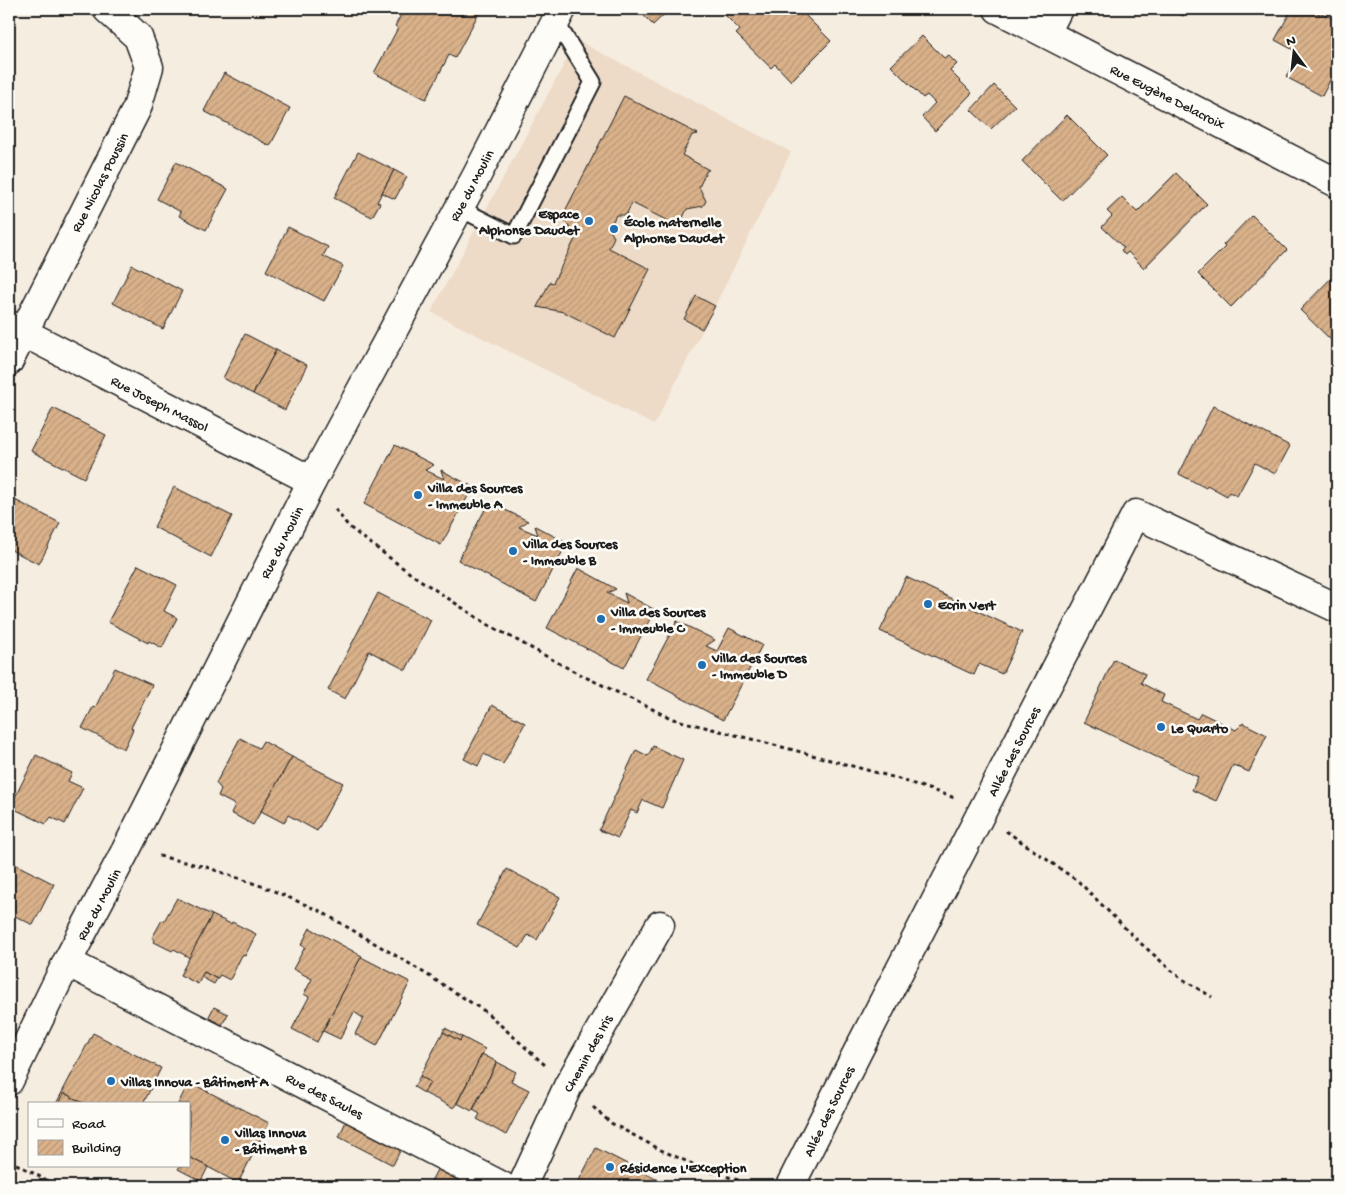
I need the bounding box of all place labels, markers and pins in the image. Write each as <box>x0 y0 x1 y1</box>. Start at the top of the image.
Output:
place label: Espace Alphonse Daudet <box>478 207 580 240</box>
marker: Espace Alphonse Daudet <box>583 215 595 227</box>
place label: École maternelle Alphonse Daudet <box>623 215 725 248</box>
marker: École maternelle Alphonse Daudet <box>608 223 620 235</box>
place label: Villa des Sources - Immeuble A <box>427 481 523 514</box>
marker: Villa des Sources - Immeuble A <box>412 489 424 501</box>
place label: Villa des Sources - Immeuble B <box>522 537 618 570</box>
marker: Villa des Sources - Immeuble B <box>507 545 519 557</box>
marker: Ecrin Vert <box>922 598 934 610</box>
place label: Ecrin Vert <box>938 598 996 615</box>
place label: Villa des Sources - Immeuble C <box>610 605 706 638</box>
marker: Villa des Sources - Immeuble C <box>595 613 607 625</box>
place label: Villa des Sources - Immeuble D <box>711 651 807 684</box>
marker: Villa des Sources - Immeuble D <box>696 659 708 671</box>
marker: Le Quarto <box>1155 721 1167 733</box>
place label: Le Quarto <box>1171 721 1229 738</box>
marker: Villas Innova - Bâtiment A <box>105 1075 117 1087</box>
place label: Villas Innova - Bâtiment A <box>120 1075 270 1092</box>
place label: Villas Innova - Bâtiment B <box>234 1126 307 1159</box>
marker: Villas Innova - Bâtiment B <box>219 1134 231 1146</box>
marker: Résidence L'Exception <box>604 1161 616 1173</box>
place label: Résidence L'Exception <box>619 1161 747 1178</box>

